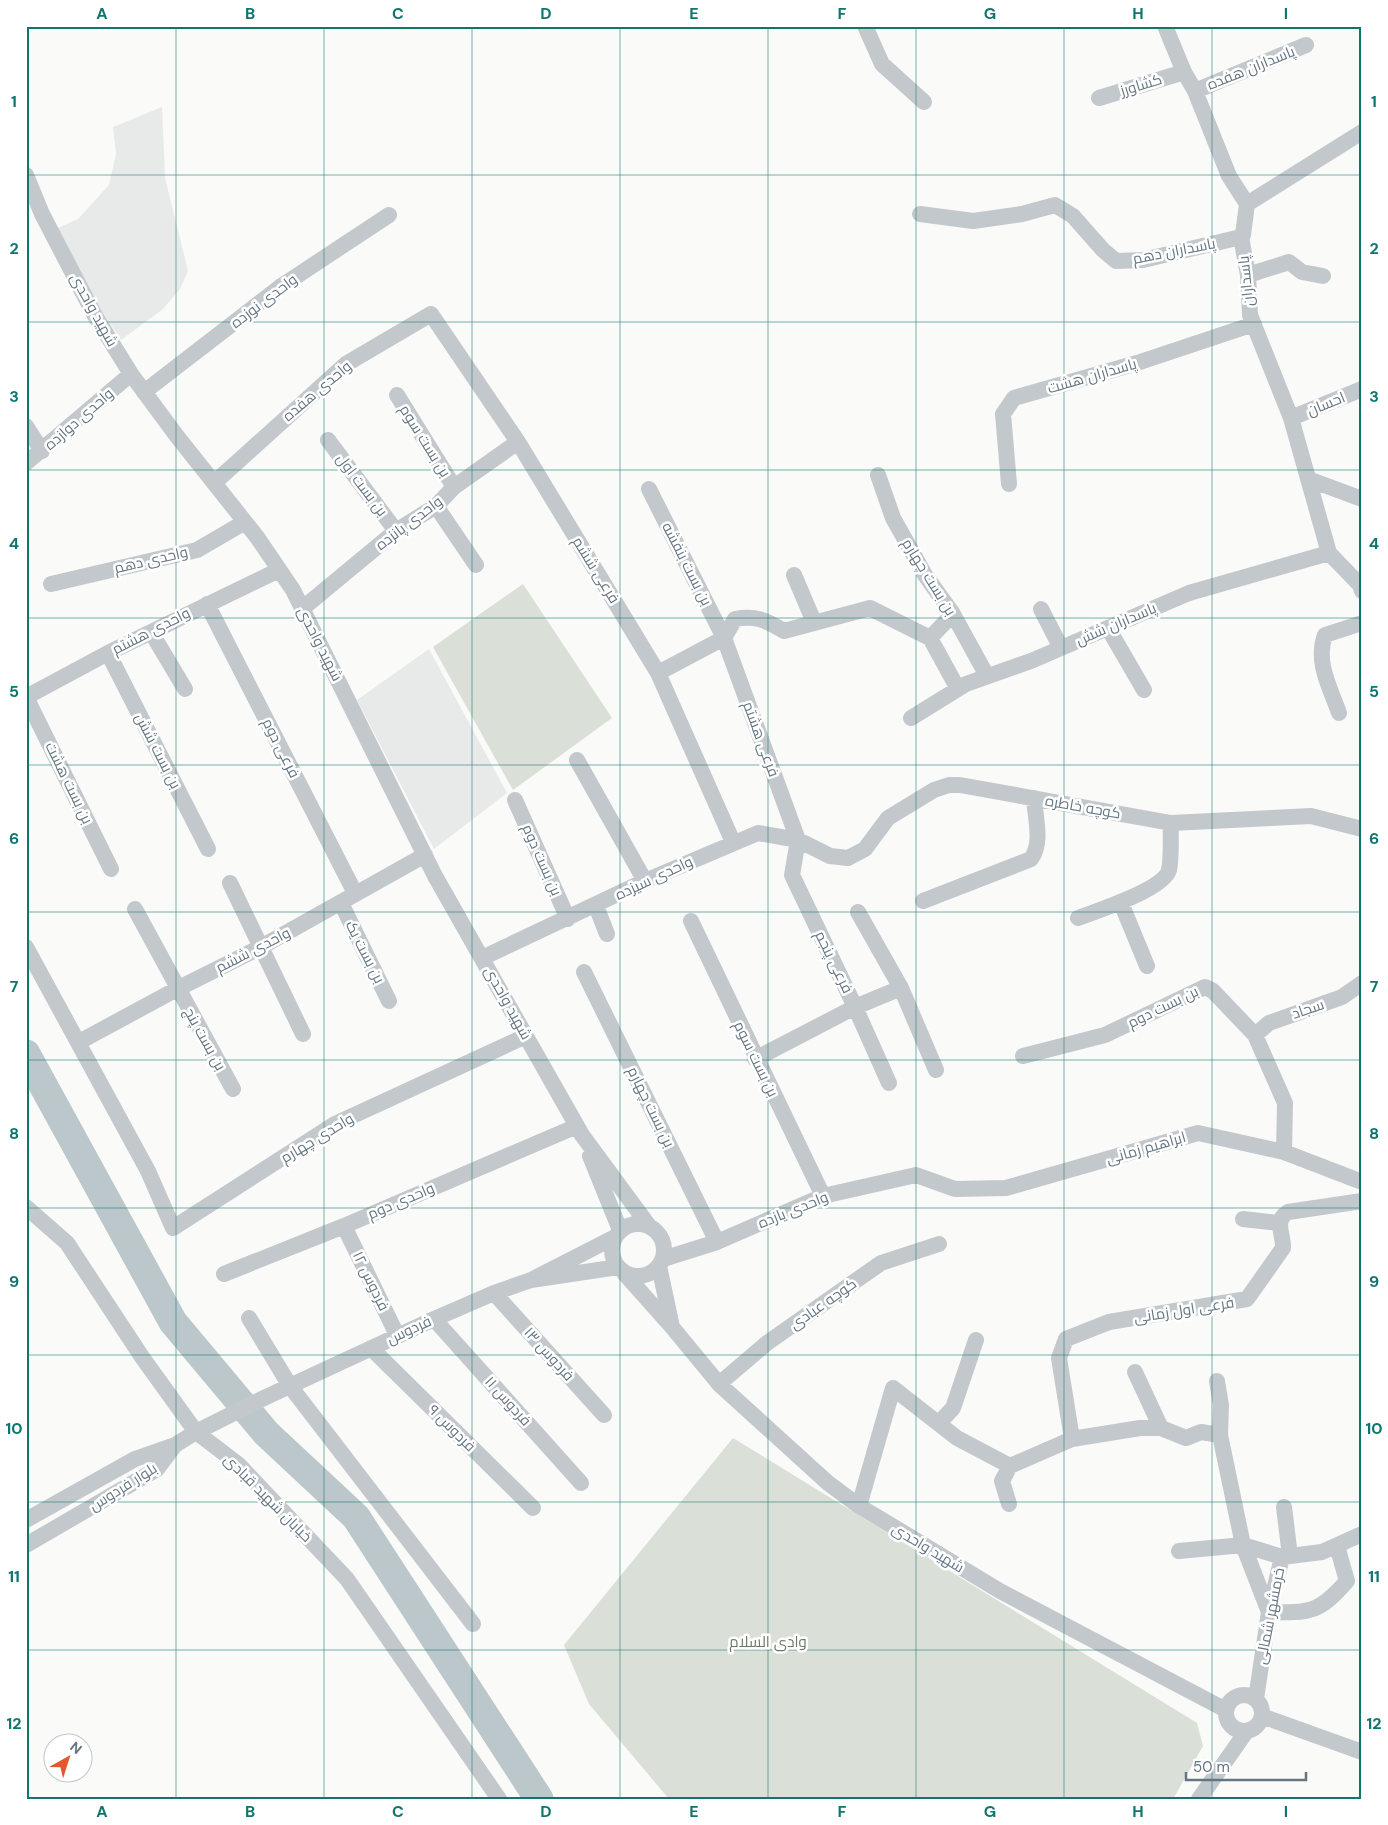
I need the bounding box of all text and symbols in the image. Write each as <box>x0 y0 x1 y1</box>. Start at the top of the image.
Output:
text: A <box>96 3 108 24</box>
text: B <box>245 3 255 24</box>
text: C <box>392 3 404 24</box>
text: D <box>540 3 552 24</box>
text: E <box>689 3 699 24</box>
text: F <box>838 3 847 24</box>
text: G <box>984 3 996 24</box>
text: H <box>1132 3 1144 24</box>
text: I <box>1284 3 1288 24</box>
street label: پاسداران هفده <box>1204 41 1298 95</box>
street label: کشاورز <box>1117 69 1164 101</box>
text: 1 <box>11 91 17 112</box>
text: 1 <box>1371 91 1377 112</box>
street label: پاسداران دهم <box>1131 233 1217 269</box>
text: 2 <box>9 238 19 259</box>
text: 2 <box>1369 238 1379 259</box>
street label: پاسداران <box>1233 255 1259 307</box>
street label: واحدی نوزده <box>227 269 301 333</box>
street label: شهید واحدی <box>66 270 122 350</box>
street label: پاسداران هشت <box>1045 354 1139 398</box>
street label: واحدی هفده <box>278 356 356 426</box>
street label: واحدی دوازده <box>40 383 118 455</box>
text: 3 <box>9 386 19 407</box>
text: 3 <box>1369 386 1379 407</box>
street label: احسان <box>1304 387 1348 421</box>
street label: بن بست سوم <box>395 401 455 481</box>
street label: بن بست اول <box>332 449 392 521</box>
street label: واحدی پانزده <box>371 491 447 555</box>
street label: بن بست بنفشه <box>657 519 717 609</box>
text: 4 <box>9 533 19 554</box>
street label: فرعی ششم <box>568 533 624 607</box>
text: 4 <box>1369 533 1379 554</box>
street label: بن بست چهارم <box>897 535 961 619</box>
street label: واحدی دهم <box>112 542 190 578</box>
street label: پاسداران شش <box>1073 598 1159 650</box>
street label: واحدی هشتم <box>109 603 193 659</box>
street label: شهید واحدی <box>293 603 347 685</box>
text: 5 <box>9 681 19 702</box>
text: 5 <box>1369 681 1379 702</box>
street label: فرعی هشتم <box>738 699 784 779</box>
street label: بن بست شش <box>130 710 186 792</box>
street label: فرعی دوم <box>257 715 305 781</box>
street label: بن بست هشت <box>41 739 97 827</box>
street label: كوچه خاطره <box>1044 791 1122 823</box>
street label: بن بست دوم <box>517 821 567 899</box>
text: 6 <box>9 828 19 849</box>
text: 6 <box>1369 828 1379 849</box>
street label: واحدی سیزده <box>612 851 696 905</box>
street label: بن بست یک <box>341 917 389 987</box>
street label: واحدی ششم <box>212 923 294 977</box>
street label: فرعی پنجم <box>810 927 858 997</box>
street label: شهید واحدی <box>480 963 536 1043</box>
text: 7 <box>10 976 19 997</box>
text: 7 <box>1370 976 1379 997</box>
street label: بن بست دوم <box>1124 981 1202 1033</box>
street label: سجاد <box>1289 994 1327 1024</box>
street label: بن بست پنج <box>179 1004 231 1075</box>
street label: بن بست سوم <box>729 1018 783 1100</box>
street label: بن بست چهارم <box>623 1063 679 1151</box>
street label: واحدی چهارم <box>277 1108 357 1168</box>
text: 8 <box>9 1123 19 1144</box>
text: 8 <box>1369 1123 1379 1144</box>
street label: ابراهیم زمانی <box>1104 1127 1188 1169</box>
street label: واحدی دوم <box>365 1178 437 1224</box>
street label: واحدی یازده <box>755 1187 831 1233</box>
street label: فردوس ۱۲ <box>348 1248 394 1314</box>
text: 9 <box>9 1271 19 1292</box>
text: 9 <box>1369 1271 1379 1292</box>
street label: کوچه عبادی <box>786 1274 860 1334</box>
street label: فرعی اول زمانی <box>1132 1292 1236 1328</box>
street label: فردوس <box>383 1311 435 1349</box>
street label: فردوس ۱۳ <box>519 1323 579 1385</box>
street label: فردوس ۱۱ <box>480 1372 536 1430</box>
street label: فردوس ۹ <box>424 1400 480 1456</box>
text: 10 <box>5 1418 23 1439</box>
text: 10 <box>1365 1418 1383 1439</box>
street label: خیابان شهید قبادی <box>220 1450 316 1546</box>
street label: بلوار فردوس <box>85 1458 161 1516</box>
street label: شهید واحدی <box>888 1519 968 1577</box>
text: 11 <box>8 1566 20 1587</box>
street label: خرمشهر شمالی <box>1251 1566 1289 1666</box>
text: 11 <box>1368 1566 1380 1587</box>
park label: وادی السلام <box>729 1632 807 1652</box>
text: 12 <box>6 1713 22 1734</box>
text: 12 <box>1366 1713 1382 1734</box>
north arrow <box>42 1732 92 1782</box>
text: N <box>67 1738 86 1758</box>
scale bar <box>1186 1750 1306 1782</box>
text: 50 m <box>1193 1757 1230 1777</box>
text: A <box>96 1801 108 1822</box>
text: B <box>245 1801 255 1822</box>
text: C <box>392 1801 404 1822</box>
text: D <box>540 1801 552 1822</box>
text: E <box>689 1801 699 1822</box>
text: F <box>838 1801 847 1822</box>
text: G <box>984 1801 996 1822</box>
text: H <box>1132 1801 1144 1822</box>
text: I <box>1284 1801 1288 1822</box>

